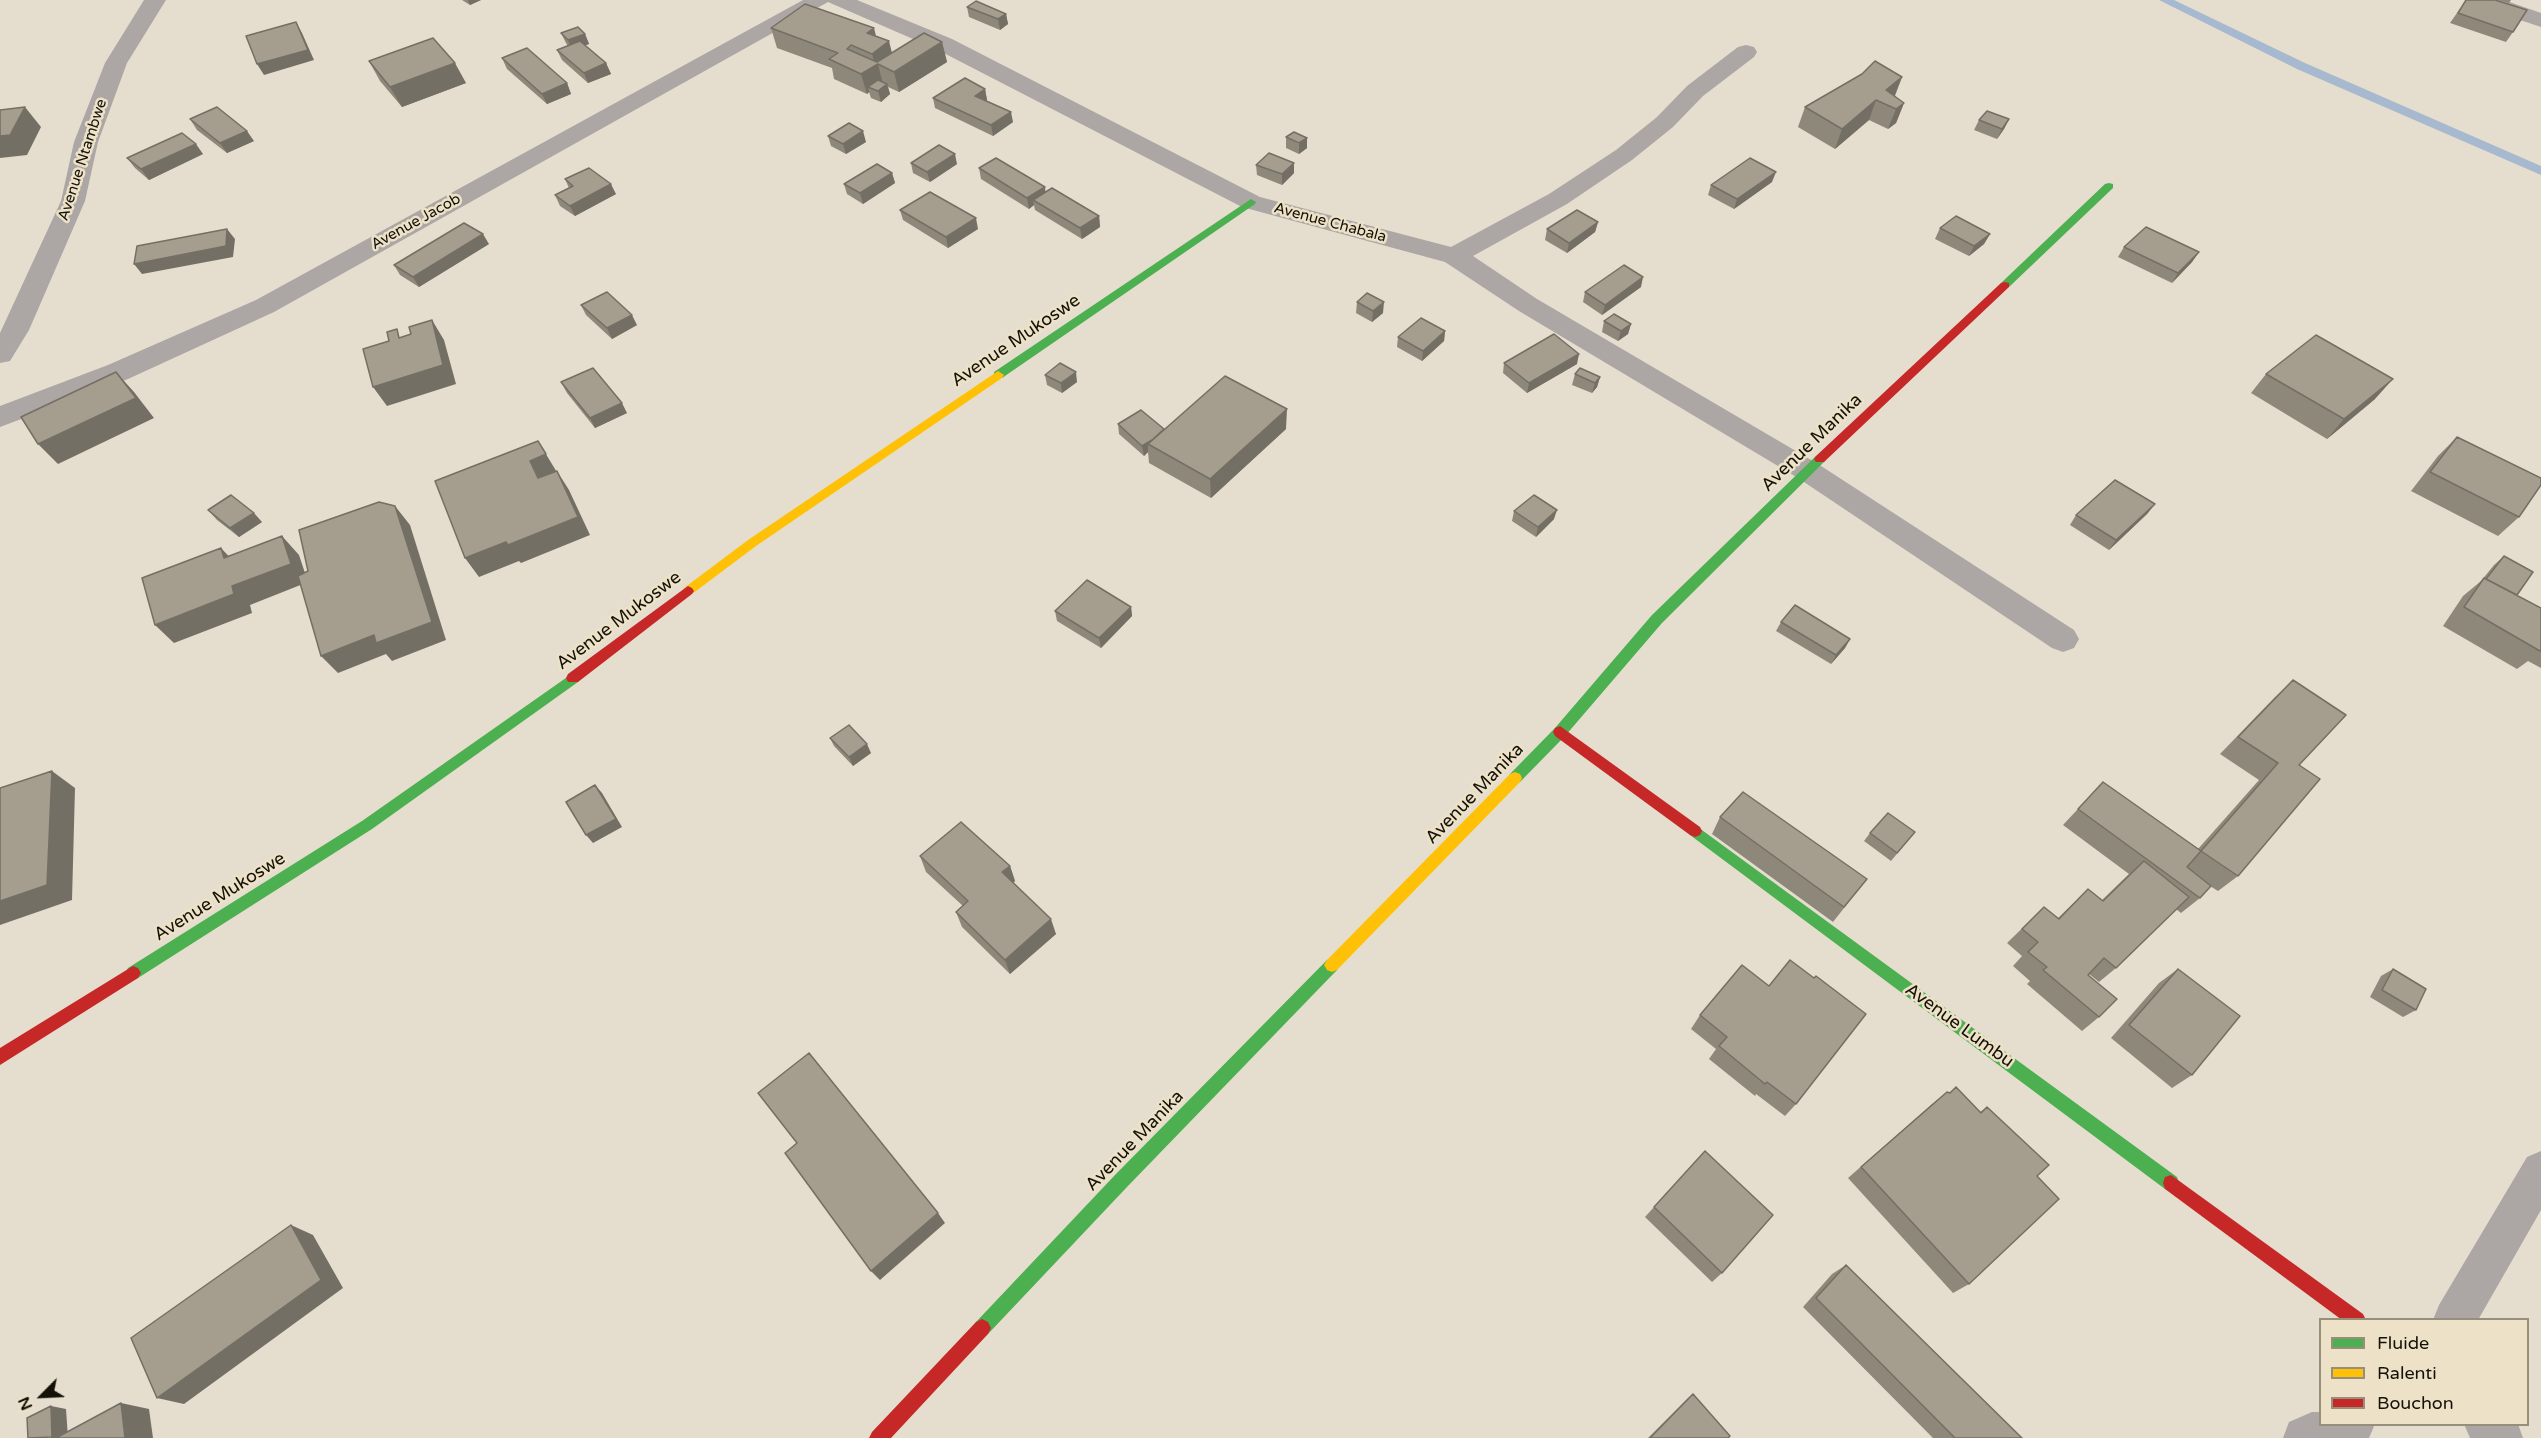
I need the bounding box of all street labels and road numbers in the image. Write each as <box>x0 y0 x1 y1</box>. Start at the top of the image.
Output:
street label: Avenue Ntambwe <box>55 97 111 223</box>
street label: Avenue Jacob <box>368 190 464 254</box>
street label: Avenue Chabala <box>1272 199 1388 247</box>
street label: Avenue Mukoswe <box>947 290 1085 392</box>
street label: Avenue Manika <box>1757 389 1867 497</box>
street label: Avenue Mukoswe <box>552 567 686 675</box>
street label: Avenue Manika <box>1421 739 1529 849</box>
street label: Avenue Mukoswe <box>150 848 290 946</box>
street label: Avenue Lumbu <box>1900 979 2018 1073</box>
street label: Avenue Manika <box>1081 1086 1189 1196</box>

